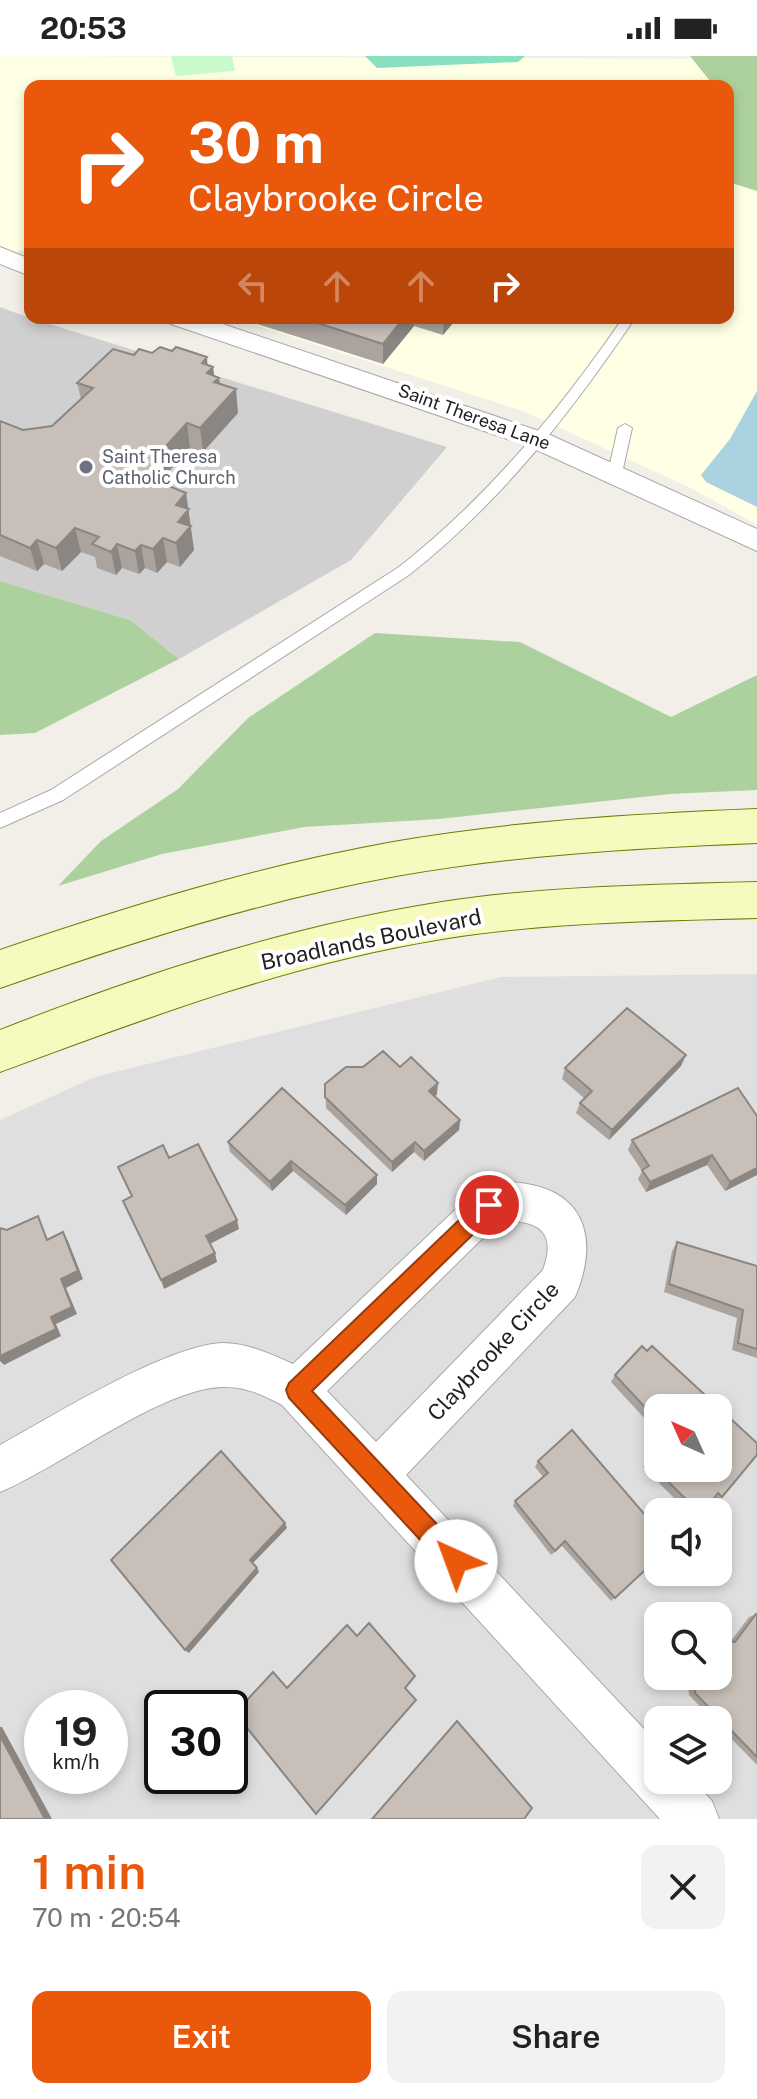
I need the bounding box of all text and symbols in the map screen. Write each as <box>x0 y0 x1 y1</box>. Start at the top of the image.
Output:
text: 20:53 <box>40 10 127 46</box>
text: 30 m <box>188 110 324 176</box>
icon: right <box>56 112 160 216</box>
text: Claybrooke Circle <box>188 177 484 219</box>
icon: left <box>231 264 275 308</box>
icon: ahead <box>315 264 359 308</box>
icon: ahead <box>399 264 443 308</box>
icon: right <box>483 264 527 308</box>
street label: Saint Theresa Lane <box>395 379 553 454</box>
place label: Saint Theresa Catholic Church <box>102 446 236 488</box>
marker: Saint Theresa Catholic Church <box>77 458 95 476</box>
street label: Broadlands Boulevard <box>258 903 484 975</box>
pin <box>455 1171 523 1239</box>
icon: arrive <box>467 1183 511 1227</box>
street label: Claybrooke Circle <box>422 1276 564 1426</box>
north arrow <box>644 1394 732 1482</box>
map controls <box>644 1394 732 1794</box>
button: sound <box>644 1498 732 1586</box>
position arrow <box>414 1519 498 1603</box>
button: search <box>644 1602 732 1690</box>
speed limit sign: 30 <box>144 1690 248 1794</box>
button: layers <box>644 1706 732 1794</box>
text: 19 <box>54 1708 98 1755</box>
text: km/h <box>52 1750 100 1774</box>
text: 1 min <box>32 1843 146 1900</box>
button: close <box>641 1845 725 1929</box>
text: 70 m · 20:54 <box>32 1902 181 1933</box>
button: Exit <box>32 1991 371 2083</box>
button: Share <box>387 1991 725 2083</box>

